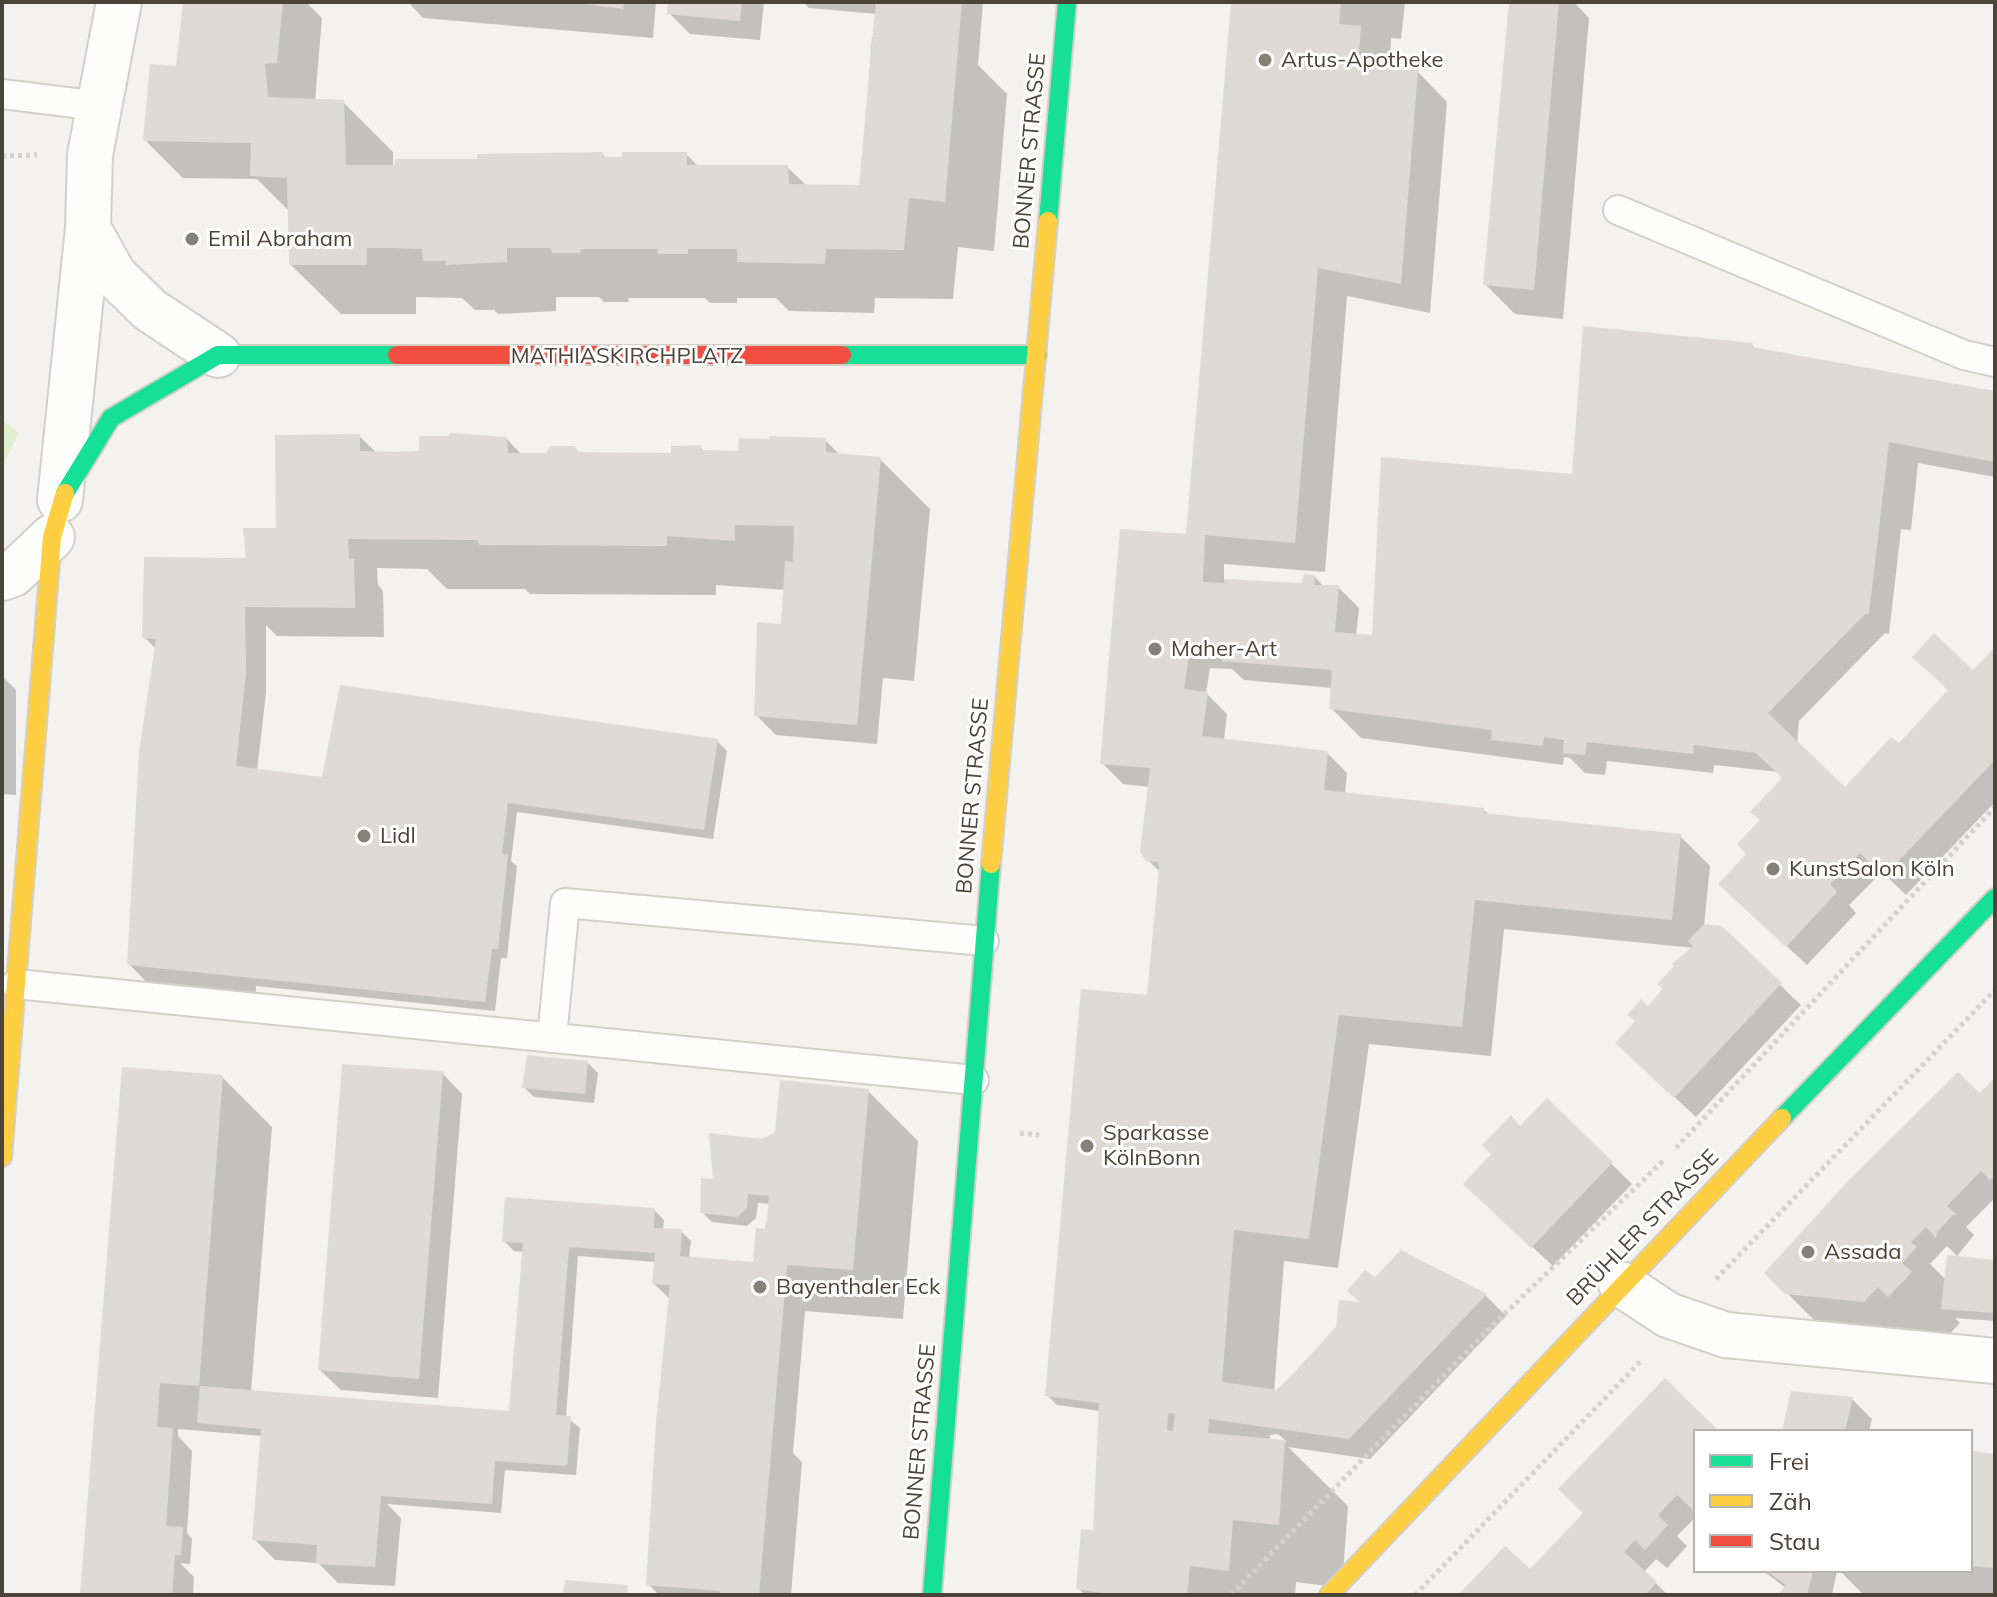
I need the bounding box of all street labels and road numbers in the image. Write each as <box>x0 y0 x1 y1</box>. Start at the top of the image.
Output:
street label: BONNER STRASSE <box>1008 52 1052 250</box>
street label: MATHIASKIRCHPLATZ <box>511 343 743 369</box>
street label: BONNER STRASSE <box>951 697 995 895</box>
street label: BRÜHLER STRASSE <box>1562 1144 1724 1312</box>
street label: BONNER STRASSE <box>898 1343 942 1541</box>

